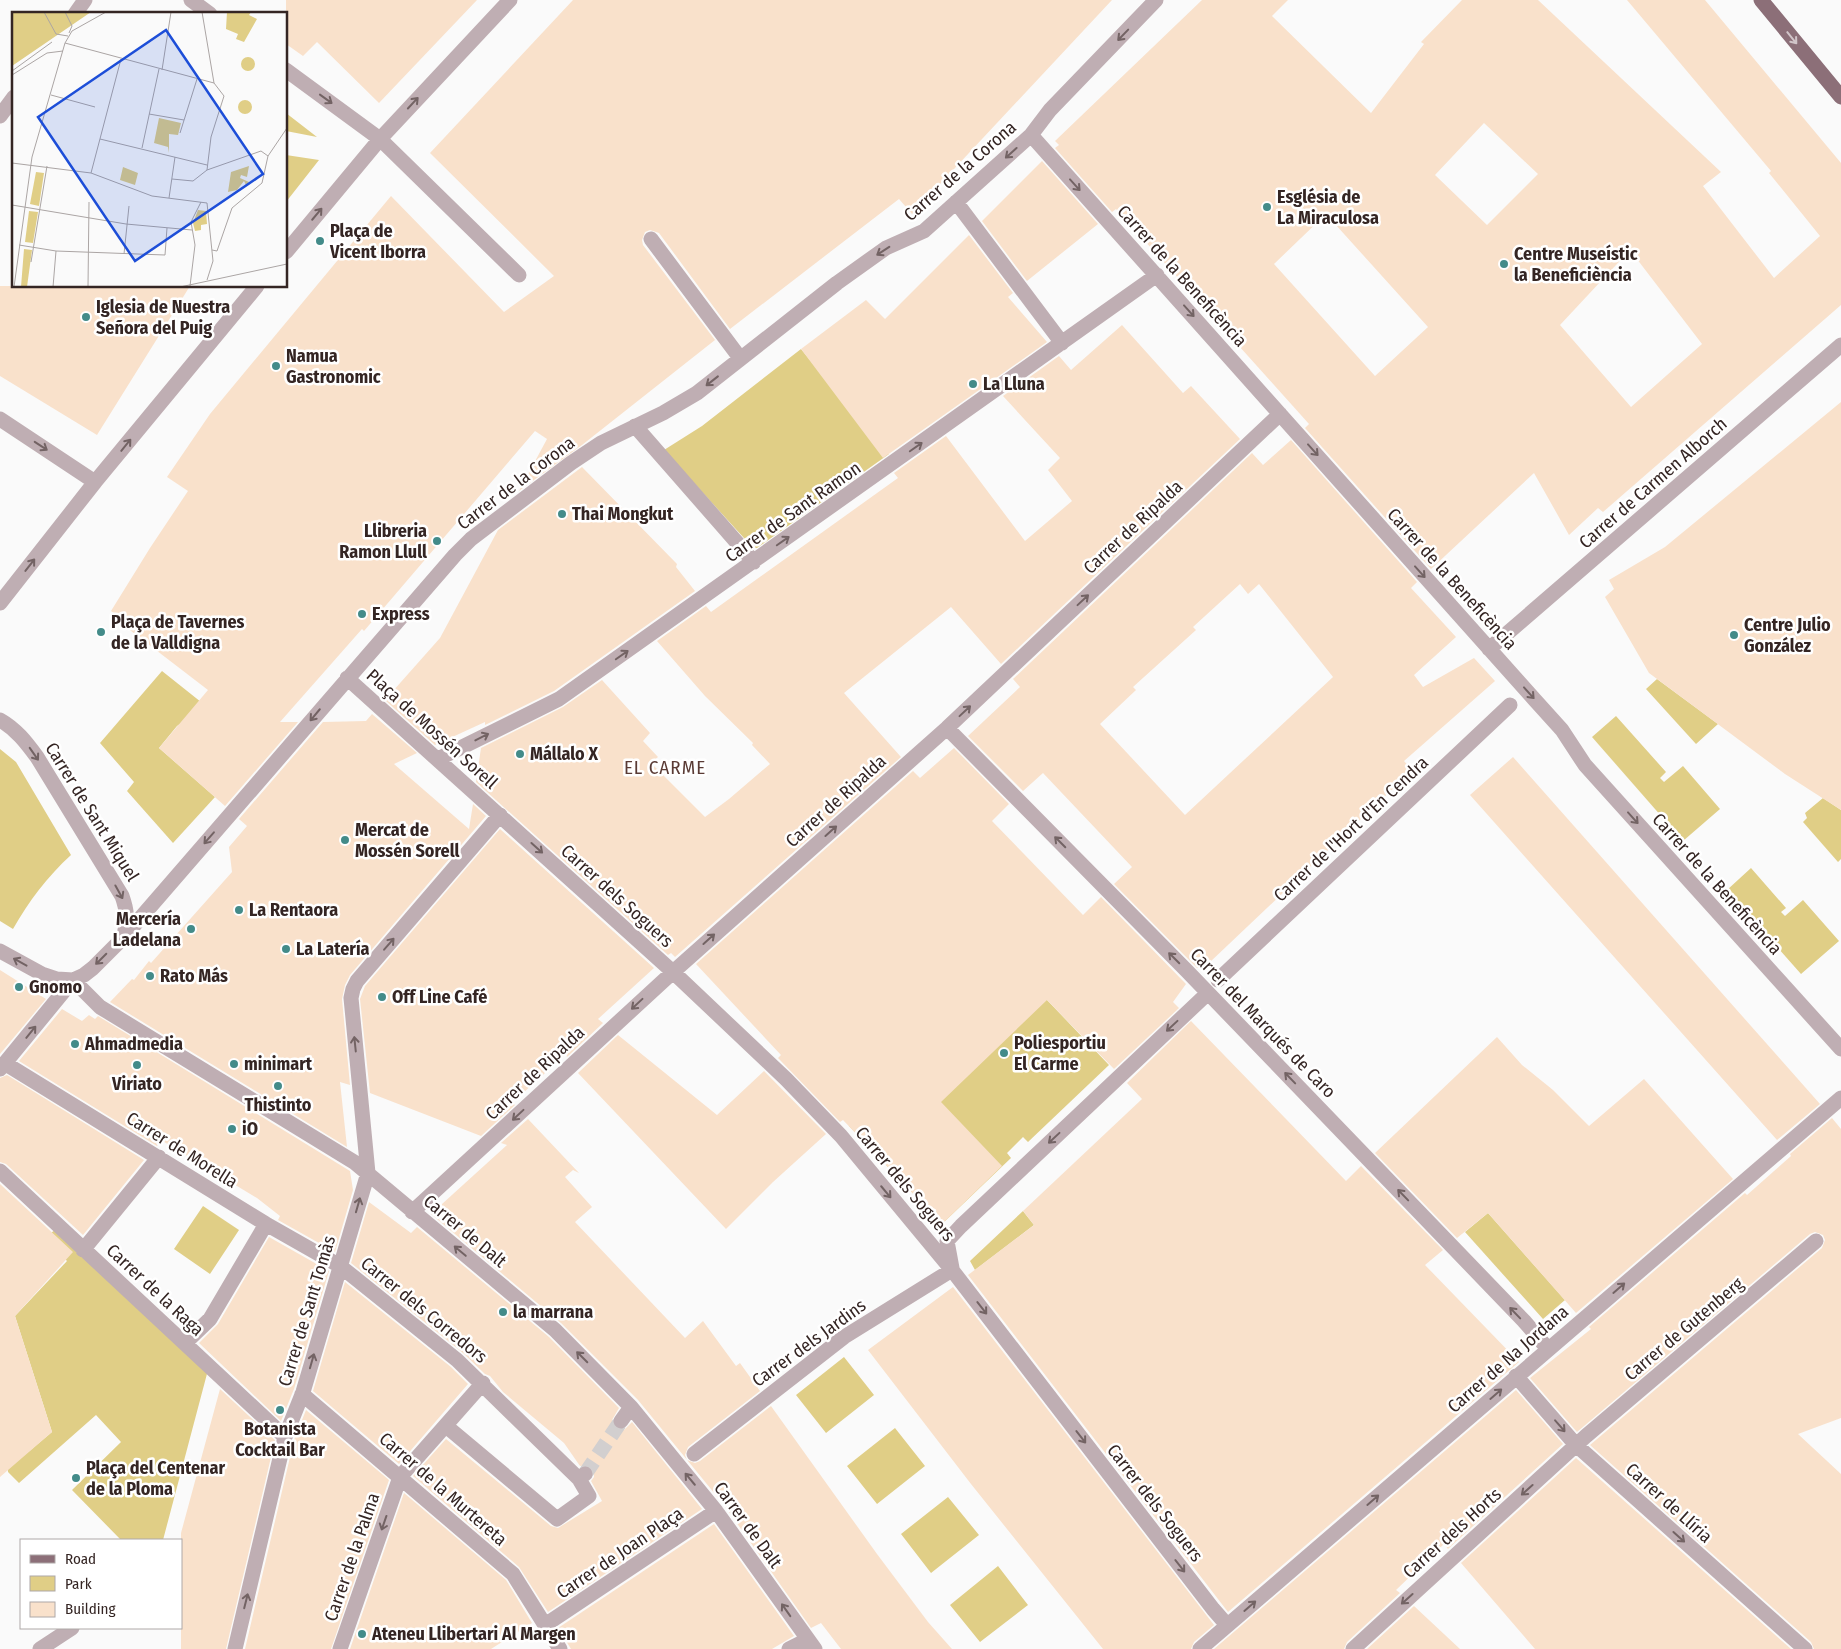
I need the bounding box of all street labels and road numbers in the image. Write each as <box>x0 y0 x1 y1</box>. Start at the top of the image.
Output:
street label: Carrer de la Corona <box>899 116 1021 226</box>
street label: Carrer de la Beneficència <box>1113 201 1252 352</box>
street label: Carrer de Carmen Alborch <box>1575 413 1731 553</box>
street label: Carrer de la Corona <box>453 432 579 534</box>
street label: Carrer de Sant Ramon <box>721 457 865 567</box>
street label: Carrer de Ripalda <box>1079 475 1187 579</box>
street label: Carrer de la Beneficència <box>1383 504 1522 655</box>
street label: Plaça de Mossén Sorell <box>362 664 502 794</box>
street label: Carrer de Sant Miquel <box>40 739 144 886</box>
street label: Carrer de Ripalda <box>781 750 891 852</box>
street label: Carrer de l'Hort d'En Cendra <box>1269 751 1433 906</box>
street label: Carrer de la Beneficència <box>1648 809 1787 960</box>
street label: Carrer dels Soguers <box>556 840 678 952</box>
street label: Carrer del Marqués de Caro <box>1186 943 1340 1103</box>
street label: Carrer de Ripalda <box>481 1021 589 1125</box>
street label: Carrer de Morella <box>122 1107 242 1193</box>
street label: Carrer dels Soguers <box>851 1122 960 1246</box>
street label: Carrer de Dalt <box>419 1190 511 1272</box>
street label: Carrer de Sant Tomàs <box>274 1233 340 1389</box>
street label: Carrer de la Raga <box>102 1239 208 1341</box>
street label: Carrer dels Corredors <box>356 1252 492 1368</box>
street label: Carrer de Gutenberg <box>1620 1272 1748 1385</box>
street label: Carrer dels Jardins <box>748 1294 870 1392</box>
street label: Carrer de Na Jordana <box>1443 1300 1573 1417</box>
street label: Carrer de la Murtereta <box>375 1428 511 1551</box>
street label: Carrer dels Soguers <box>1102 1440 1208 1566</box>
street label: Carrer de Llíria <box>1621 1458 1717 1548</box>
street label: Carrer de Dalt <box>709 1477 787 1573</box>
street label: Carrer dels Horts <box>1398 1483 1506 1583</box>
street label: Carrer de la Palma <box>320 1490 384 1624</box>
street label: Carrer de Joan Plaça <box>553 1502 688 1603</box>

